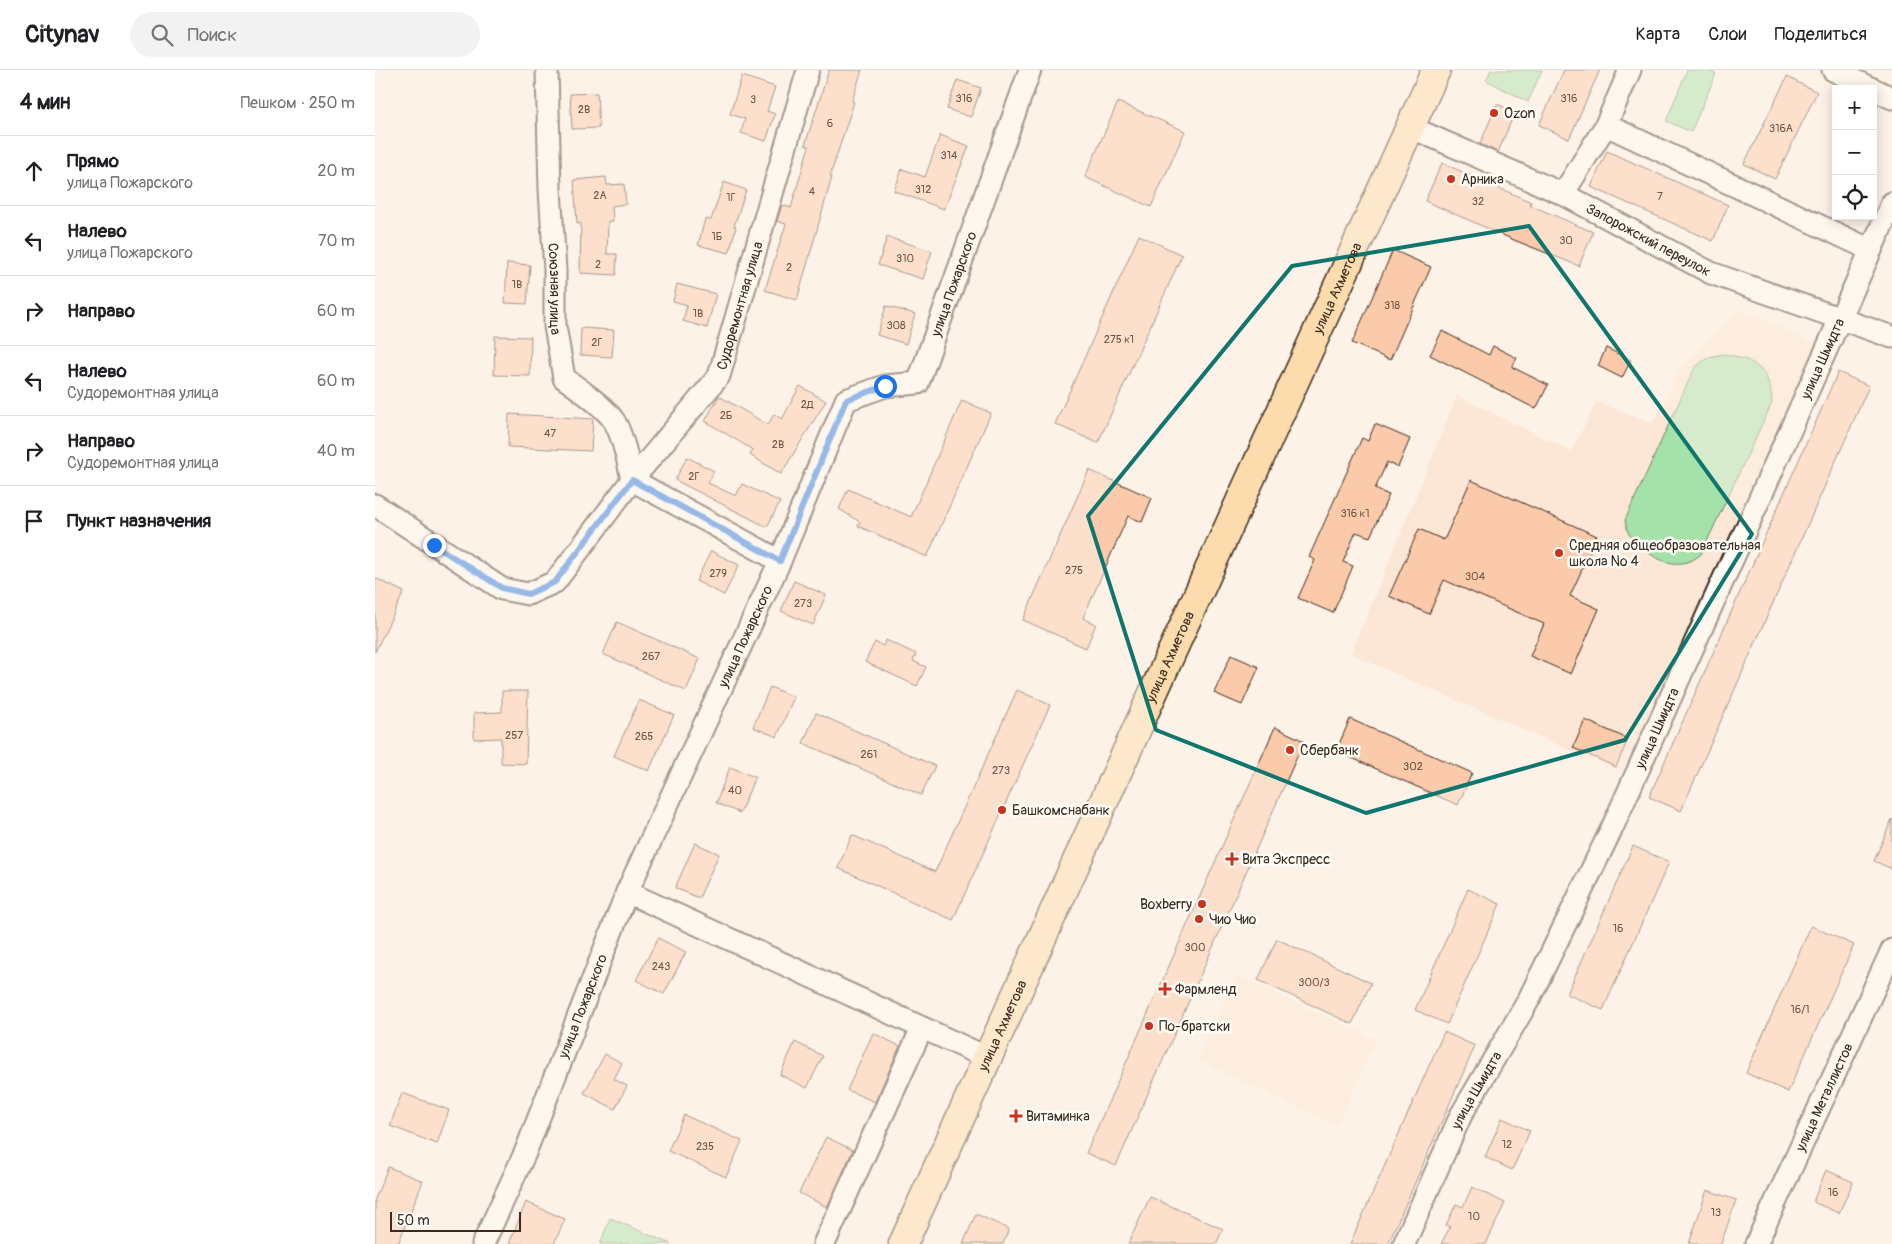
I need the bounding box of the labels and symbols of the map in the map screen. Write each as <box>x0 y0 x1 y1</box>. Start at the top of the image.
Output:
house number: 316 <box>956 92 972 105</box>
house number: 316 <box>1561 92 1577 105</box>
house number: 3 <box>750 93 756 106</box>
house number: 2В <box>578 103 590 116</box>
place label: Ozon <box>1504 105 1536 122</box>
marker: Ozon <box>1488 107 1500 119</box>
house number: 6 <box>827 117 833 130</box>
house number: 316А <box>1769 122 1793 135</box>
house number: 314 <box>941 149 958 162</box>
place label: Арника <box>1461 171 1504 188</box>
marker: Арника <box>1445 173 1457 185</box>
house number: 312 <box>915 183 931 196</box>
house number: 4 <box>809 185 816 198</box>
house number: 2А <box>593 189 607 202</box>
house number: 7 <box>1657 190 1663 203</box>
house number: 1Г <box>726 191 736 204</box>
house number: 32 <box>1472 195 1484 208</box>
street label: Запорожский переулок <box>1583 200 1714 280</box>
street label: улица Пожарского <box>927 229 981 340</box>
house number: 1Б <box>712 230 722 243</box>
house number: 30 <box>1559 234 1573 247</box>
street label: Судоремонтная улица <box>713 240 767 372</box>
street label: улица Ахметова <box>1309 240 1366 337</box>
street label: Союзная улица <box>544 242 564 336</box>
house number: 310 <box>896 252 914 265</box>
house number: 2 <box>595 258 601 271</box>
house number: 2 <box>786 261 792 274</box>
house number: 1В <box>512 278 522 291</box>
house number: 318 <box>1384 299 1400 312</box>
house number: 1В <box>693 307 703 320</box>
street label: улица Шмидта <box>1797 316 1848 403</box>
house number: 308 <box>886 319 906 332</box>
house number: 275 к1 <box>1104 333 1134 346</box>
house number: 2Г <box>591 336 603 349</box>
route start <box>874 375 897 398</box>
house number: 2Д <box>801 398 814 411</box>
house number: 2Б <box>720 409 732 422</box>
house number: 47 <box>544 427 556 440</box>
house number: 2В <box>772 438 784 451</box>
house number: 2Г <box>688 470 700 483</box>
house number: 316 к1 <box>1340 507 1370 520</box>
route end <box>423 534 446 557</box>
place label: Средняя общеобразовательная школа № 4 <box>1569 537 1761 570</box>
marker: Средняя общеобразовательная школа № 4 <box>1553 547 1565 559</box>
house number: 275 <box>1065 564 1083 577</box>
house number: 279 <box>709 567 727 580</box>
house number: 304 <box>1465 570 1486 583</box>
street label: улица Пожарского <box>714 583 777 691</box>
house number: 273 <box>794 597 812 610</box>
street label: улица Ахметова <box>1142 609 1198 706</box>
house number: 267 <box>642 650 660 663</box>
street label: улица Шмидта <box>1631 685 1683 772</box>
house number: 257 <box>505 729 523 742</box>
house number: 265 <box>635 730 653 743</box>
place label: Сбербанк <box>1300 742 1359 759</box>
marker: Сбербанк <box>1284 744 1296 756</box>
house number: 261 <box>861 748 877 761</box>
house number: 302 <box>1403 760 1423 773</box>
house number: 273 <box>992 764 1010 777</box>
house number: 40 <box>728 784 742 797</box>
place label: Башкомснабанк <box>1012 802 1110 819</box>
marker: Башкомснабанк <box>996 804 1008 816</box>
place label: Вита Экспресс <box>1242 851 1330 868</box>
marker: Вита Экспресс <box>1226 853 1238 865</box>
place label: Boxberry <box>1140 896 1192 913</box>
marker: Boxberry <box>1196 898 1208 910</box>
place label: Чио Чио <box>1209 911 1257 928</box>
marker: Чио Чио <box>1193 913 1205 925</box>
house number: 16 <box>1613 922 1623 935</box>
house number: 300 <box>1184 941 1206 954</box>
street label: улица Пожарского <box>555 951 611 1062</box>
house number: 243 <box>652 960 670 973</box>
house number: 300/3 <box>1298 976 1330 989</box>
street label: улица Ахметова <box>974 977 1031 1075</box>
place label: Фармленд <box>1175 981 1237 998</box>
marker: Фармленд <box>1159 983 1171 995</box>
house number: 16/1 <box>1791 1003 1809 1016</box>
place label: По-братски <box>1159 1018 1230 1035</box>
marker: По-братски <box>1143 1020 1155 1032</box>
street label: улица Металлистов <box>1792 1040 1857 1155</box>
street label: улица Шмидта <box>1447 1049 1505 1133</box>
place label: Витаминка <box>1026 1108 1090 1125</box>
marker: Витаминка <box>1010 1110 1022 1122</box>
house number: 12 <box>1502 1138 1512 1151</box>
house number: 235 <box>696 1140 714 1153</box>
house number: 16 <box>1828 1186 1838 1199</box>
house number: 13 <box>1711 1206 1721 1219</box>
scale bar <box>390 1209 521 1232</box>
house number: 10 <box>1468 1210 1480 1223</box>

